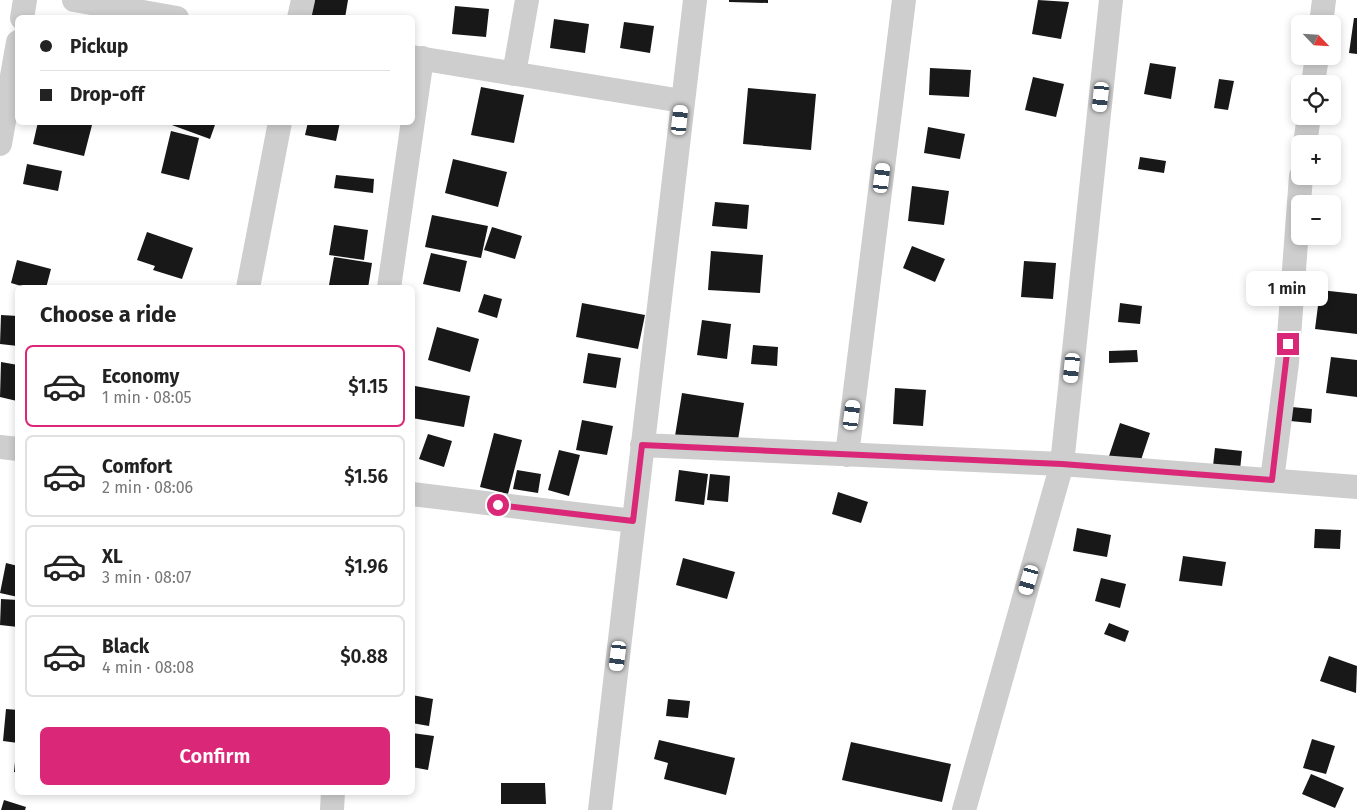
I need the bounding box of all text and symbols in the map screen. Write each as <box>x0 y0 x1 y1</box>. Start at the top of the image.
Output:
north arrow <box>1291 15 1341 65</box>
map controls <box>1291 15 1341 245</box>
text: Pickup <box>70 35 128 58</box>
button: locate <box>1291 75 1341 125</box>
car <box>1091 81 1110 113</box>
text: Drop-off <box>70 83 144 106</box>
car <box>670 104 689 136</box>
button: + <box>1291 135 1341 185</box>
car <box>872 162 891 194</box>
button: − <box>1291 195 1341 245</box>
callout: 1 min <box>1247 272 1329 306</box>
text: 1 min <box>1268 279 1306 298</box>
text: Choose a ride <box>40 301 176 328</box>
route end <box>1277 333 1299 355</box>
car <box>1062 352 1081 384</box>
icon: car <box>42 364 87 409</box>
text: Economy <box>102 365 179 388</box>
text: $1.15 <box>348 375 388 398</box>
text: 1 min · 08:05 <box>102 388 192 407</box>
car <box>842 399 861 431</box>
icon: car <box>42 454 87 499</box>
text: Comfort <box>102 455 172 478</box>
text: $1.56 <box>344 465 388 488</box>
text: 2 min · 08:06 <box>102 478 193 497</box>
route start <box>487 494 509 516</box>
icon: car <box>42 544 87 589</box>
text: XL <box>102 545 123 568</box>
text: $1.96 <box>344 555 388 578</box>
car <box>1017 564 1040 596</box>
text: 3 min · 08:07 <box>102 568 191 587</box>
icon: car <box>42 634 87 679</box>
text: Black <box>102 635 149 658</box>
car <box>608 640 627 672</box>
text: $0.88 <box>340 645 388 668</box>
text: 4 min · 08:08 <box>102 658 194 677</box>
button: Confirm <box>40 727 390 785</box>

